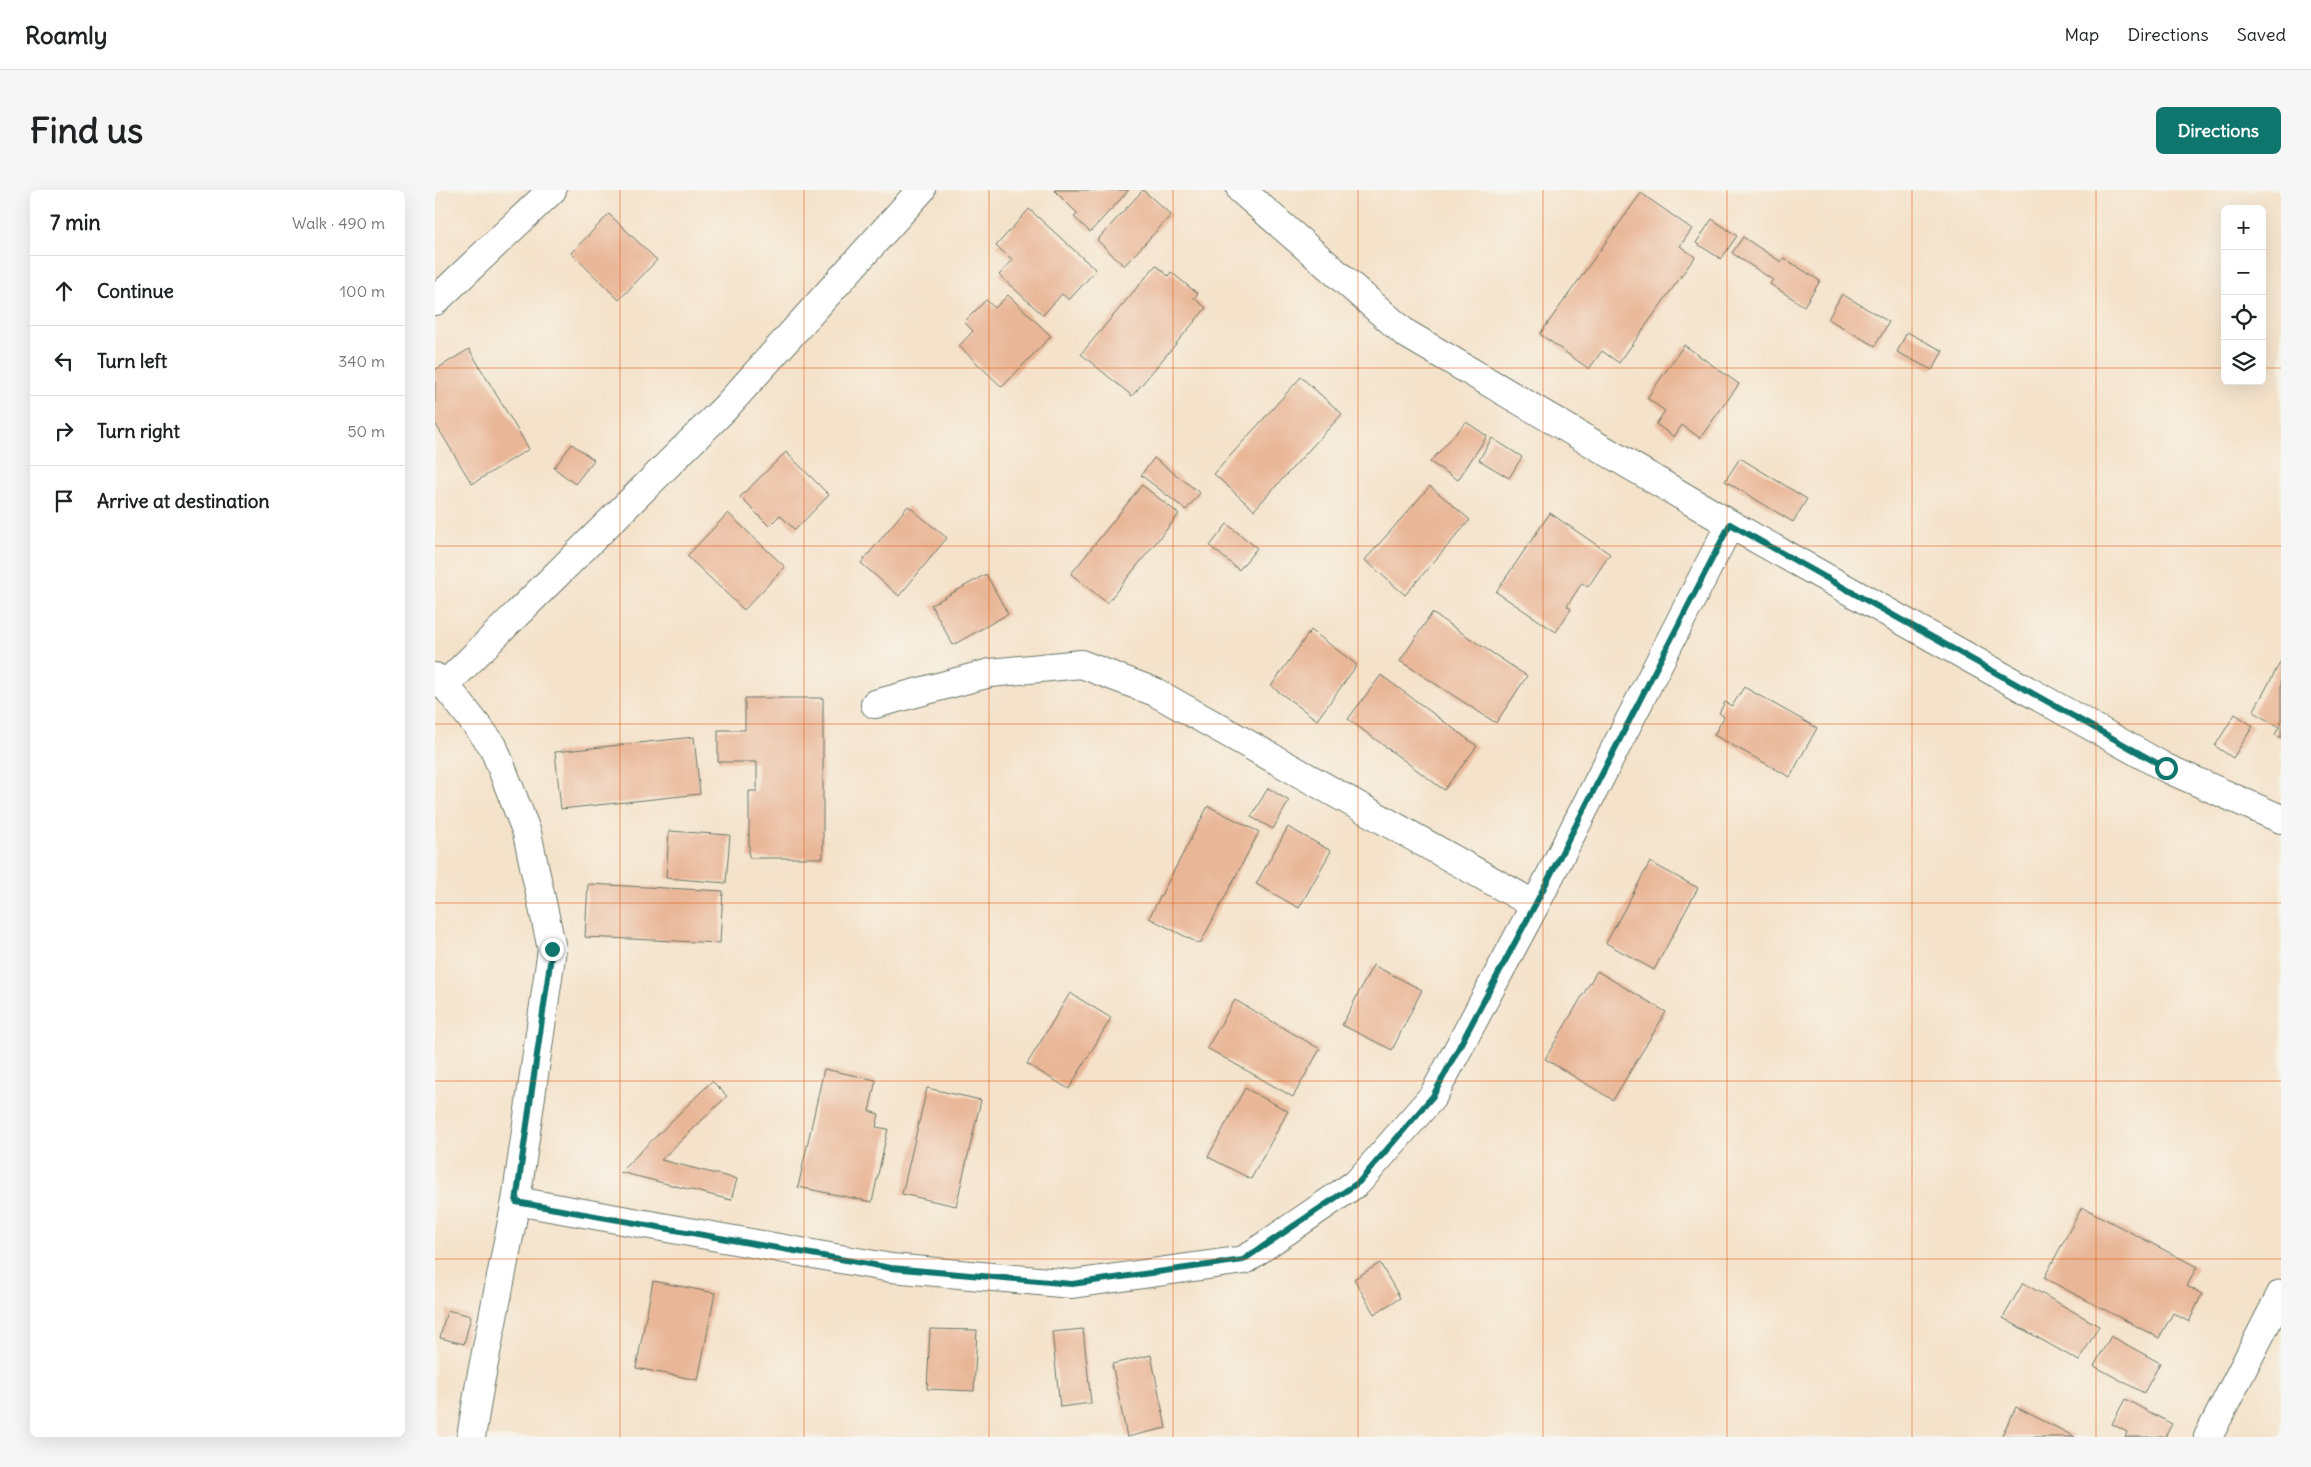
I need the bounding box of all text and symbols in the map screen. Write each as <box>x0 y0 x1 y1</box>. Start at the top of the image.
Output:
text: Roamly <box>25 20 107 50</box>
text: Map <box>2064 23 2099 46</box>
text: Directions <box>2127 23 2209 46</box>
text: Saved <box>2237 23 2286 46</box>
button: Directions <box>2156 107 2281 154</box>
text: Find us <box>30 108 143 152</box>
map controls <box>2221 205 2266 385</box>
button: + <box>2221 205 2266 250</box>
text: 7 min <box>50 209 101 236</box>
text: Walk · 490 m <box>292 213 385 233</box>
button: − <box>2221 250 2266 295</box>
icon: ahead <box>50 277 78 305</box>
text: Continue <box>97 279 174 303</box>
text: 100 m <box>340 281 385 301</box>
button: locate <box>2221 295 2266 340</box>
button: layers <box>2221 340 2266 385</box>
icon: left <box>50 347 78 375</box>
text: Turn left <box>97 349 167 373</box>
text: 340 m <box>338 351 385 371</box>
icon: right <box>50 417 78 445</box>
text: Turn right <box>97 419 180 443</box>
text: 50 m <box>347 421 385 441</box>
icon: arrive <box>50 487 78 515</box>
text: Arrive at destination <box>97 489 270 513</box>
route start <box>2155 757 2178 780</box>
route end <box>541 938 564 961</box>

